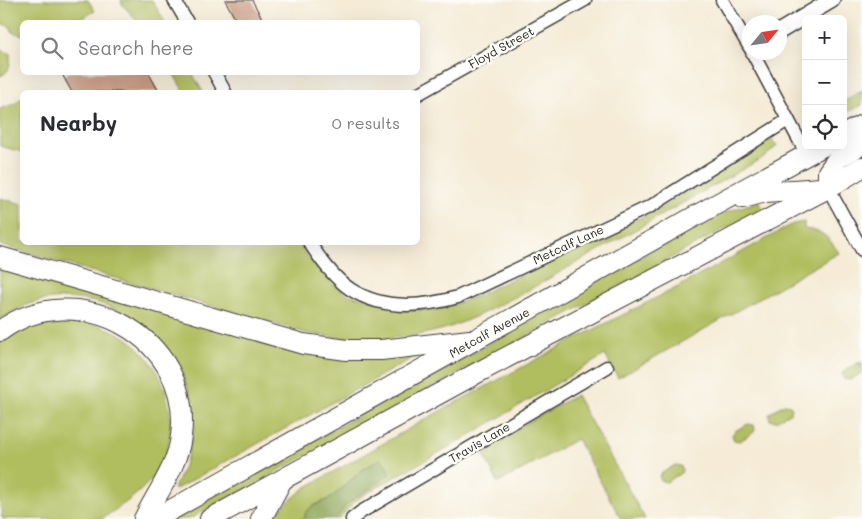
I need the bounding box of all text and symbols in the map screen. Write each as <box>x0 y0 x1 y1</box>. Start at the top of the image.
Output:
north arrow <box>742 15 787 60</box>
map controls <box>802 15 847 150</box>
button: + <box>802 15 847 60</box>
search box <box>20 20 420 75</box>
street label: Floyd Street <box>465 22 537 72</box>
icon: search <box>38 34 66 62</box>
text: Search here <box>78 35 194 60</box>
button: − <box>802 60 847 105</box>
button: locate <box>802 105 847 150</box>
text: Nearby <box>40 109 117 136</box>
text: 0 results <box>332 112 400 133</box>
street label: Metcalf Lane <box>530 221 606 267</box>
street label: Metcalf Avenue <box>446 303 532 361</box>
street label: Travis Lane <box>446 418 512 466</box>

